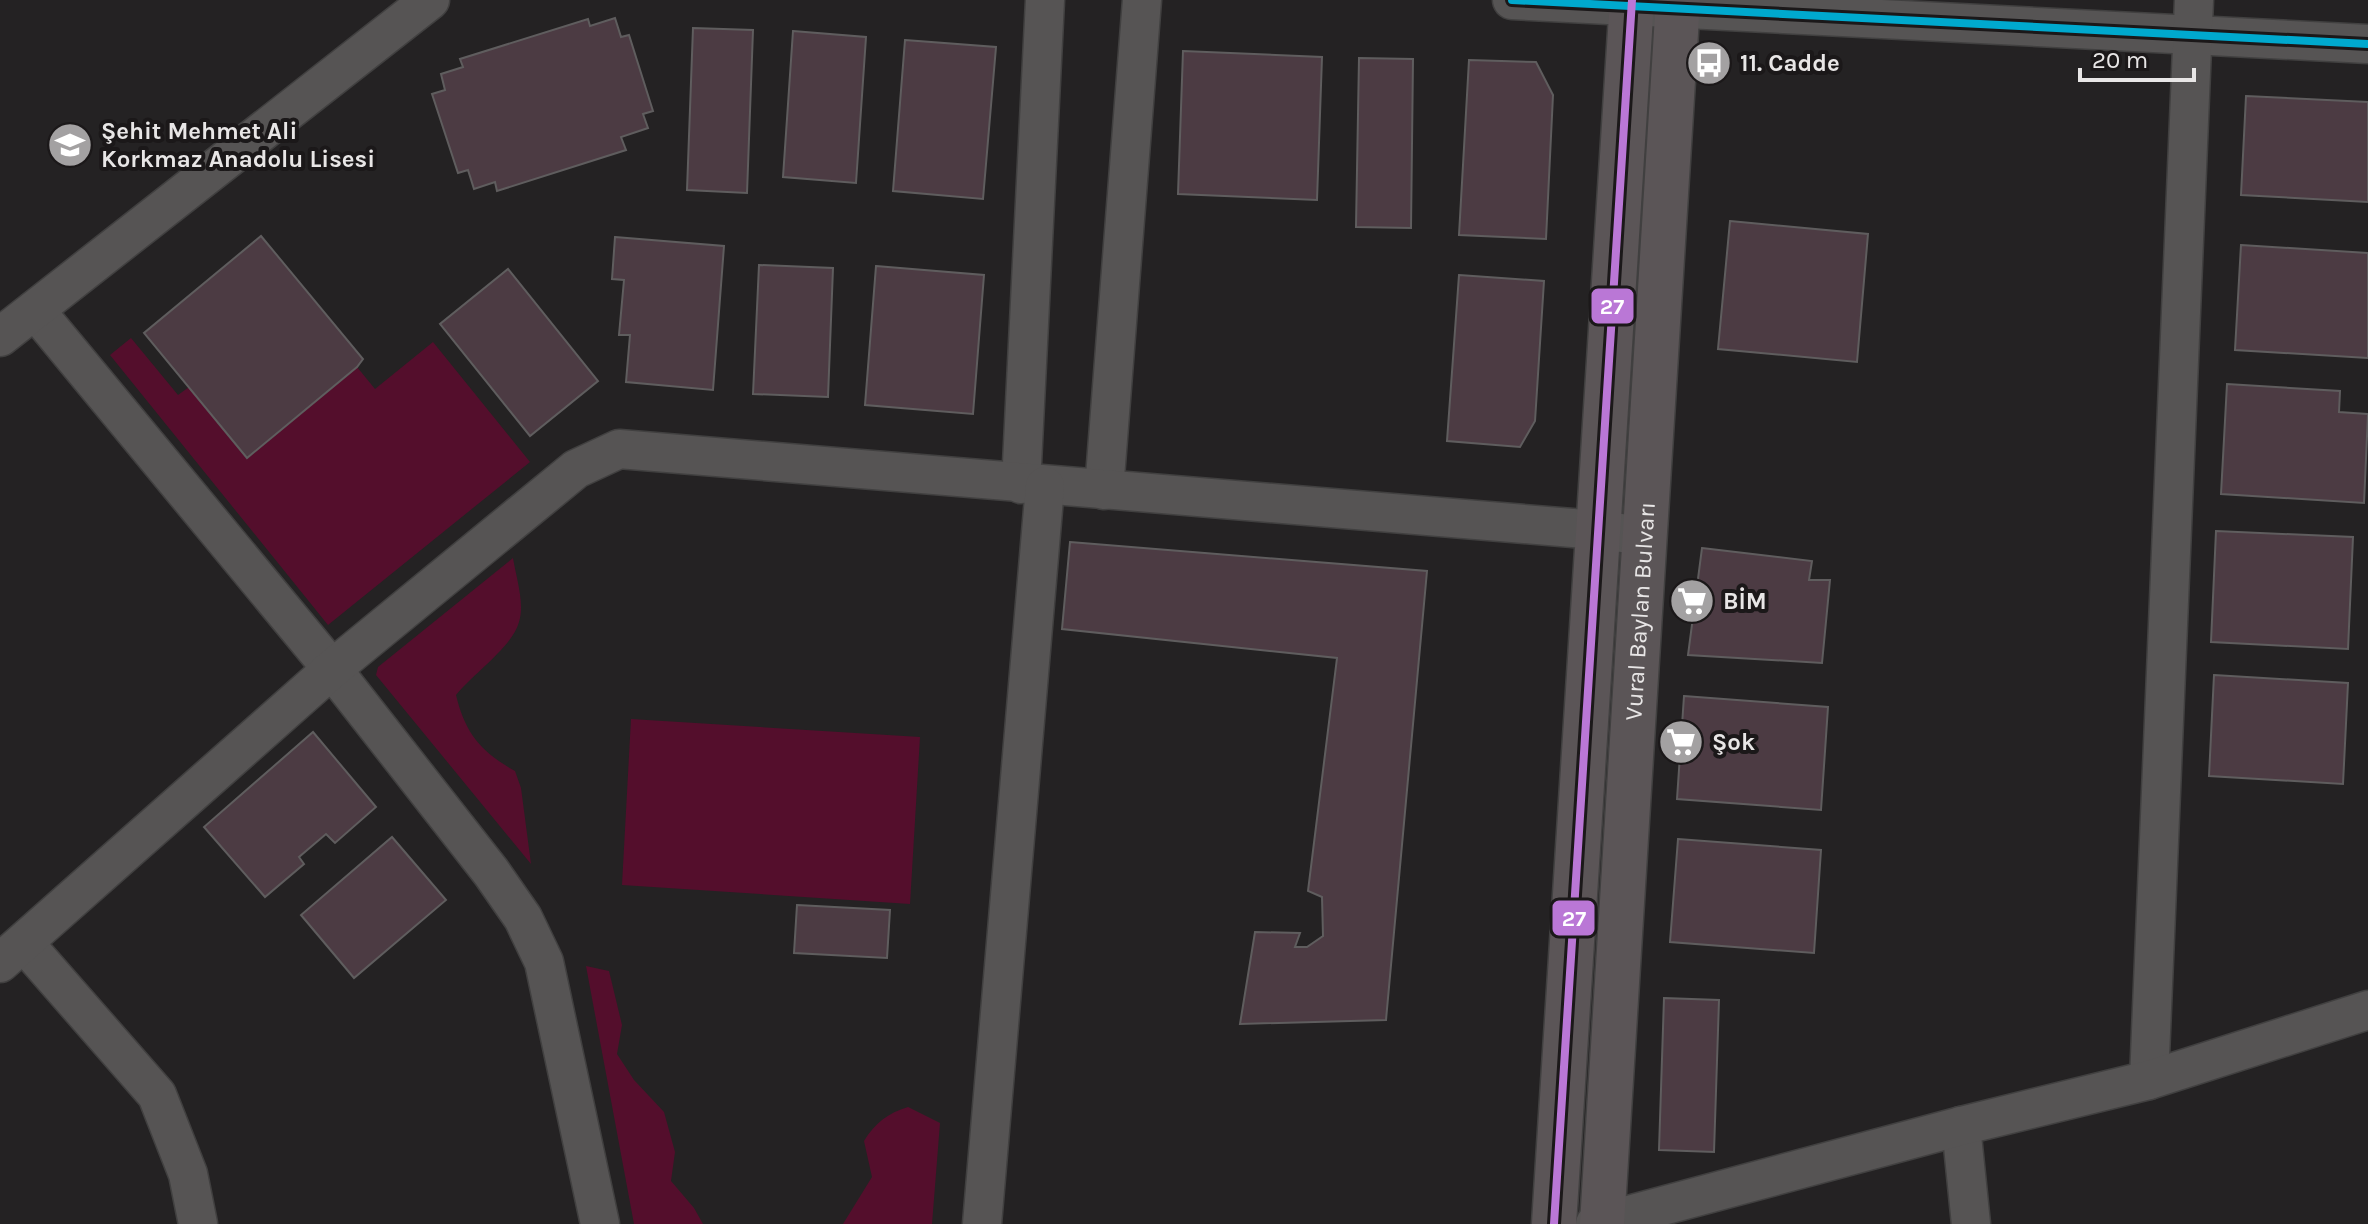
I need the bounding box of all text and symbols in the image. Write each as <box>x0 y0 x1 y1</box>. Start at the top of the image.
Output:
scale bar <box>2080 32 2194 82</box>
bus stop icon: 11. Cadde <box>1685 39 1733 87</box>
text: 20 m <box>2092 46 2148 74</box>
place label: 11. Cadde <box>1740 49 1840 77</box>
place label: Şehit Mehmet Ali Korkmaz Anadolu Lisesi <box>101 117 375 173</box>
school or university icon: Şehit Mehmet Ali Korkmaz Anadolu Lisesi <box>46 121 94 169</box>
line badge: 27 <box>1590 287 1635 325</box>
text: 27 <box>1600 294 1624 320</box>
street label: Vural Baylan Bulvarı <box>1619 501 1661 721</box>
supermarket icon: BİM <box>1668 577 1716 625</box>
place label: BİM <box>1723 587 1767 615</box>
supermarket icon: Şok <box>1657 718 1705 766</box>
place label: Şok <box>1712 728 1755 756</box>
line badge: 27 <box>1551 899 1596 937</box>
text: 27 <box>1562 906 1586 932</box>

